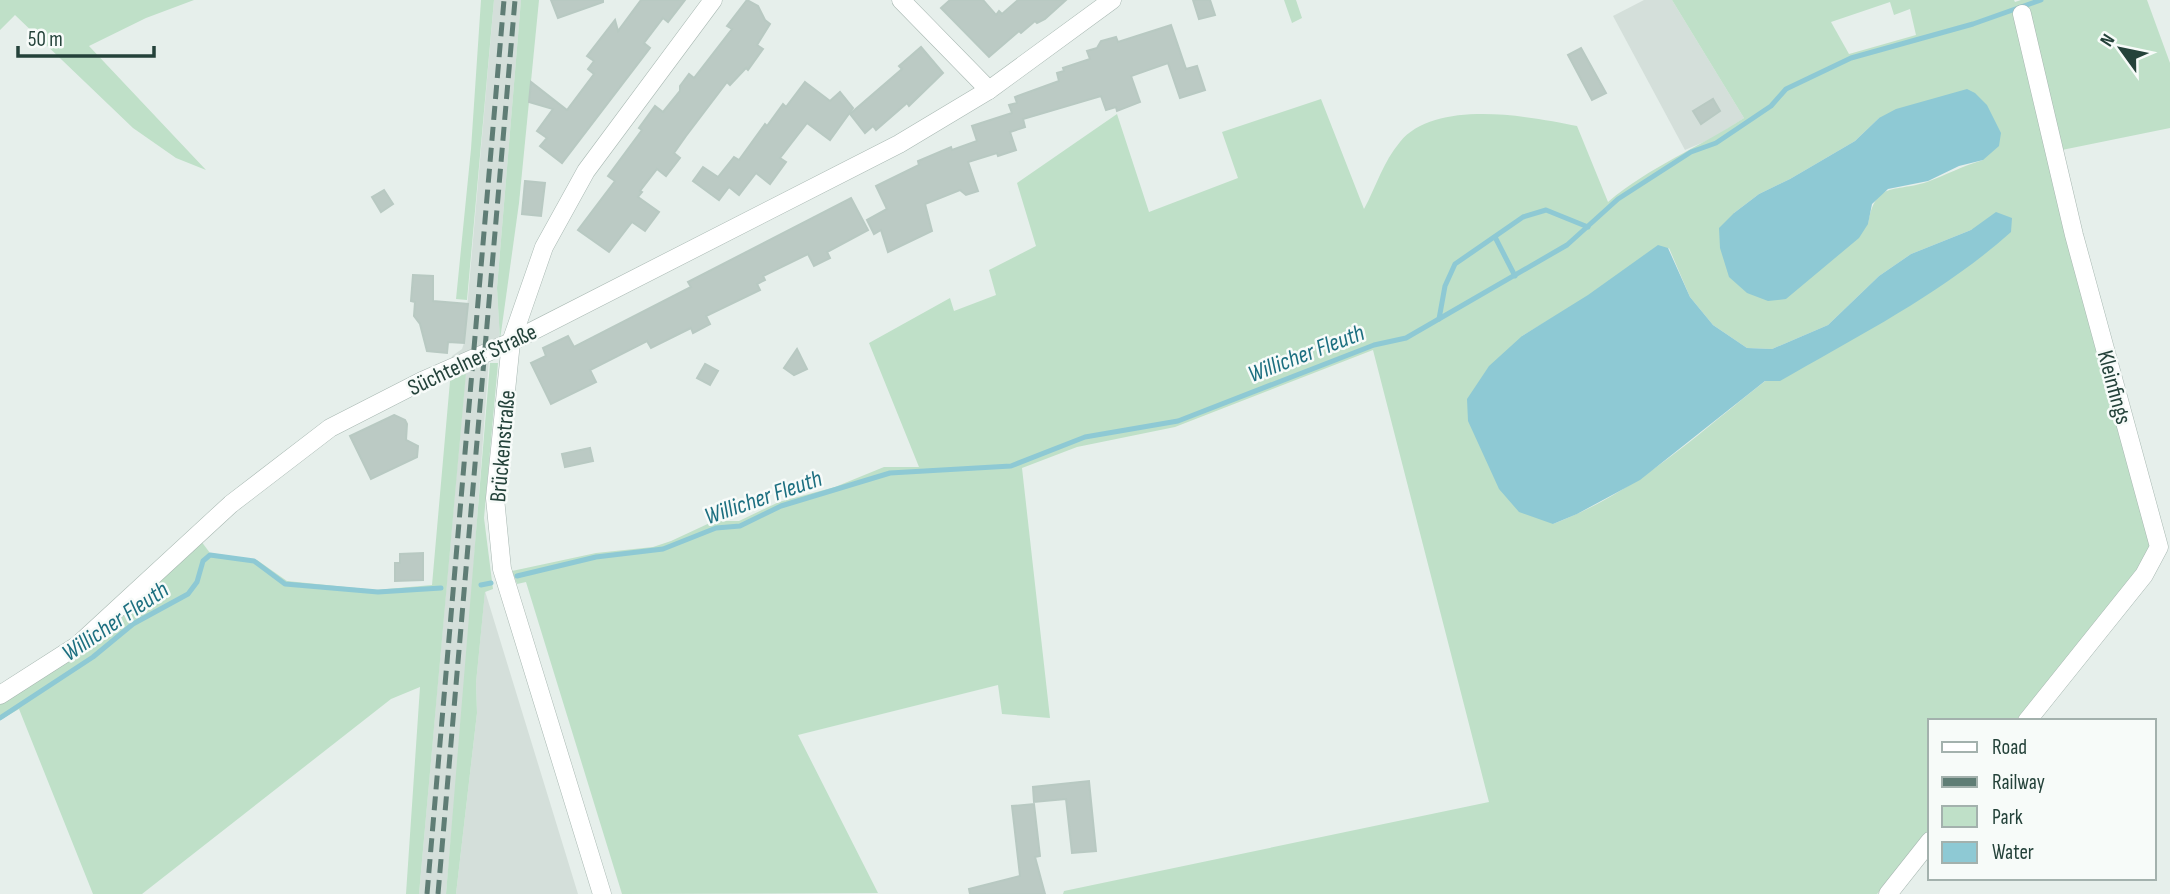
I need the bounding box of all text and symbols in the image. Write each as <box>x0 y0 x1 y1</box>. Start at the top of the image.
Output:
scale bar <box>18 14 154 58</box>
north arrow <box>2086 14 2156 84</box>
text: 50 m <box>28 27 63 52</box>
text: N <box>2096 30 2120 51</box>
street label: Süchtelner Straße <box>403 318 541 402</box>
water label: Willicher Fleuth <box>1244 318 1368 389</box>
street label: Kleinfings <box>2091 347 2137 427</box>
street label: Brückenstraße <box>484 389 522 503</box>
water label: Willicher Fleuth <box>701 464 826 531</box>
water label: Willicher Fleuth <box>56 575 174 668</box>
legend <box>1928 719 2156 880</box>
text: Road <box>1992 735 2027 760</box>
text: Railway <box>1992 770 2045 795</box>
text: Park <box>1992 805 2023 830</box>
text: Water <box>1992 840 2034 865</box>

